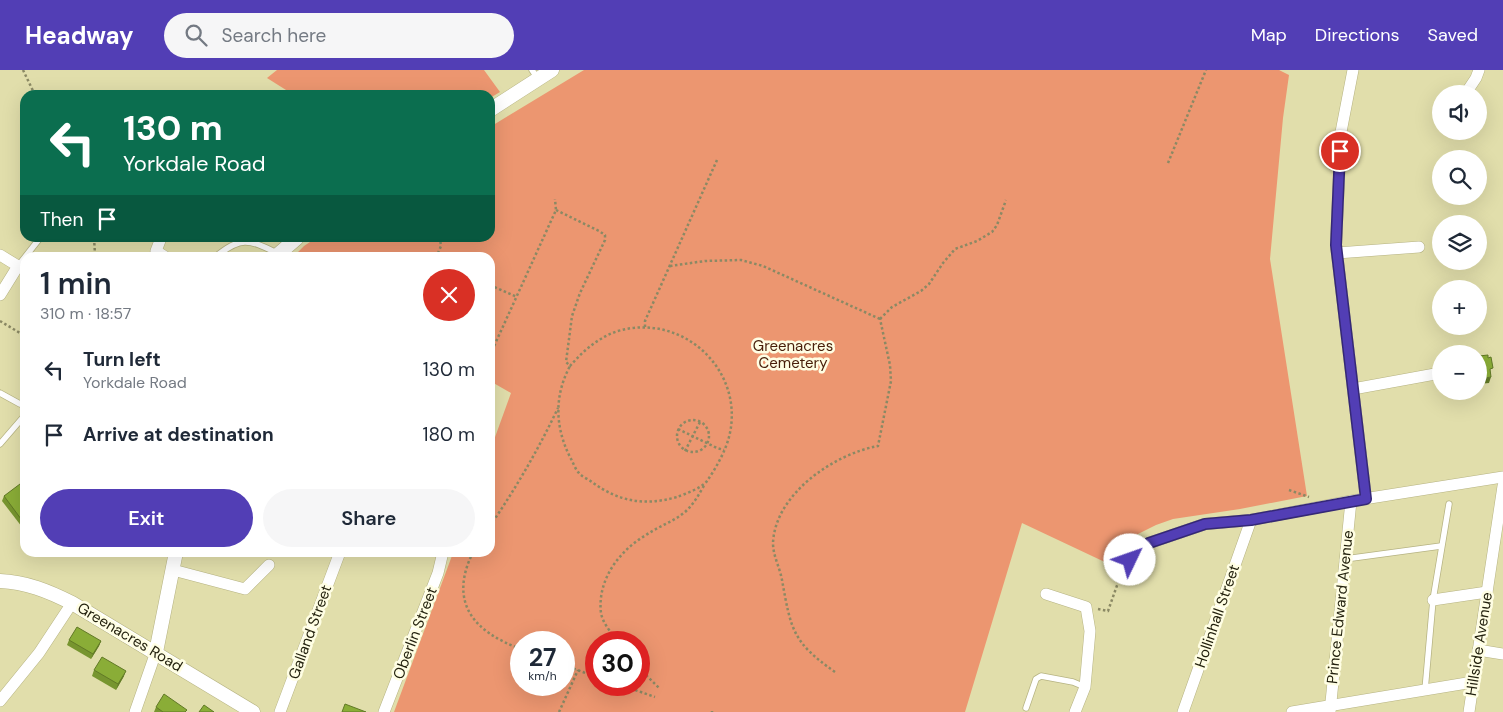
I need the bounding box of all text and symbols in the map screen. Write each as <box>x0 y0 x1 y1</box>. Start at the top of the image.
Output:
search box <box>164 13 514 58</box>
text: Headway <box>25 20 134 51</box>
icon: search <box>182 21 210 49</box>
text: Search here <box>222 23 326 48</box>
text: Map <box>1251 23 1287 47</box>
text: Directions <box>1315 23 1400 47</box>
text: Saved <box>1428 23 1478 47</box>
map controls <box>1432 85 1487 400</box>
button: sound <box>1432 85 1487 140</box>
text: 130 m <box>123 105 223 151</box>
icon: left <box>40 110 105 175</box>
pin <box>1319 130 1361 172</box>
icon: arrive <box>1326 137 1354 165</box>
text: Yorkdale Road <box>123 149 266 178</box>
button: search <box>1432 150 1487 205</box>
icon: arrive <box>93 205 121 233</box>
text: Then <box>40 207 83 232</box>
button: layers <box>1432 215 1487 270</box>
text: 1 min <box>40 264 112 303</box>
button: close <box>423 269 475 321</box>
button: + <box>1432 280 1487 335</box>
text: 310 m · 18:57 <box>40 303 131 324</box>
park label: Greenacres Cemetery <box>753 336 833 373</box>
button: − <box>1432 345 1487 400</box>
text: Turn left <box>83 347 161 372</box>
icon: left <box>40 356 68 384</box>
text: 130 m <box>423 357 475 382</box>
text: Yorkdale Road <box>83 372 187 393</box>
icon: arrive <box>40 421 68 449</box>
text: Arrive at destination <box>83 422 274 447</box>
text: 180 m <box>423 422 475 447</box>
button: Exit <box>40 489 253 547</box>
button: Share <box>263 489 475 547</box>
street label: Prince Edward Avenue <box>1322 529 1358 685</box>
position arrow <box>1103 533 1155 585</box>
street label: Hollinhall Street <box>1190 562 1244 670</box>
street label: Galland Street <box>284 582 336 682</box>
street label: Oberlin Street <box>388 584 442 682</box>
street label: Hillside Avenue <box>1461 591 1497 697</box>
street label: Greenacres Road <box>74 598 186 676</box>
speed limit sign: 30 <box>585 631 650 696</box>
text: 27 <box>529 641 556 674</box>
text: km/h <box>528 668 557 684</box>

